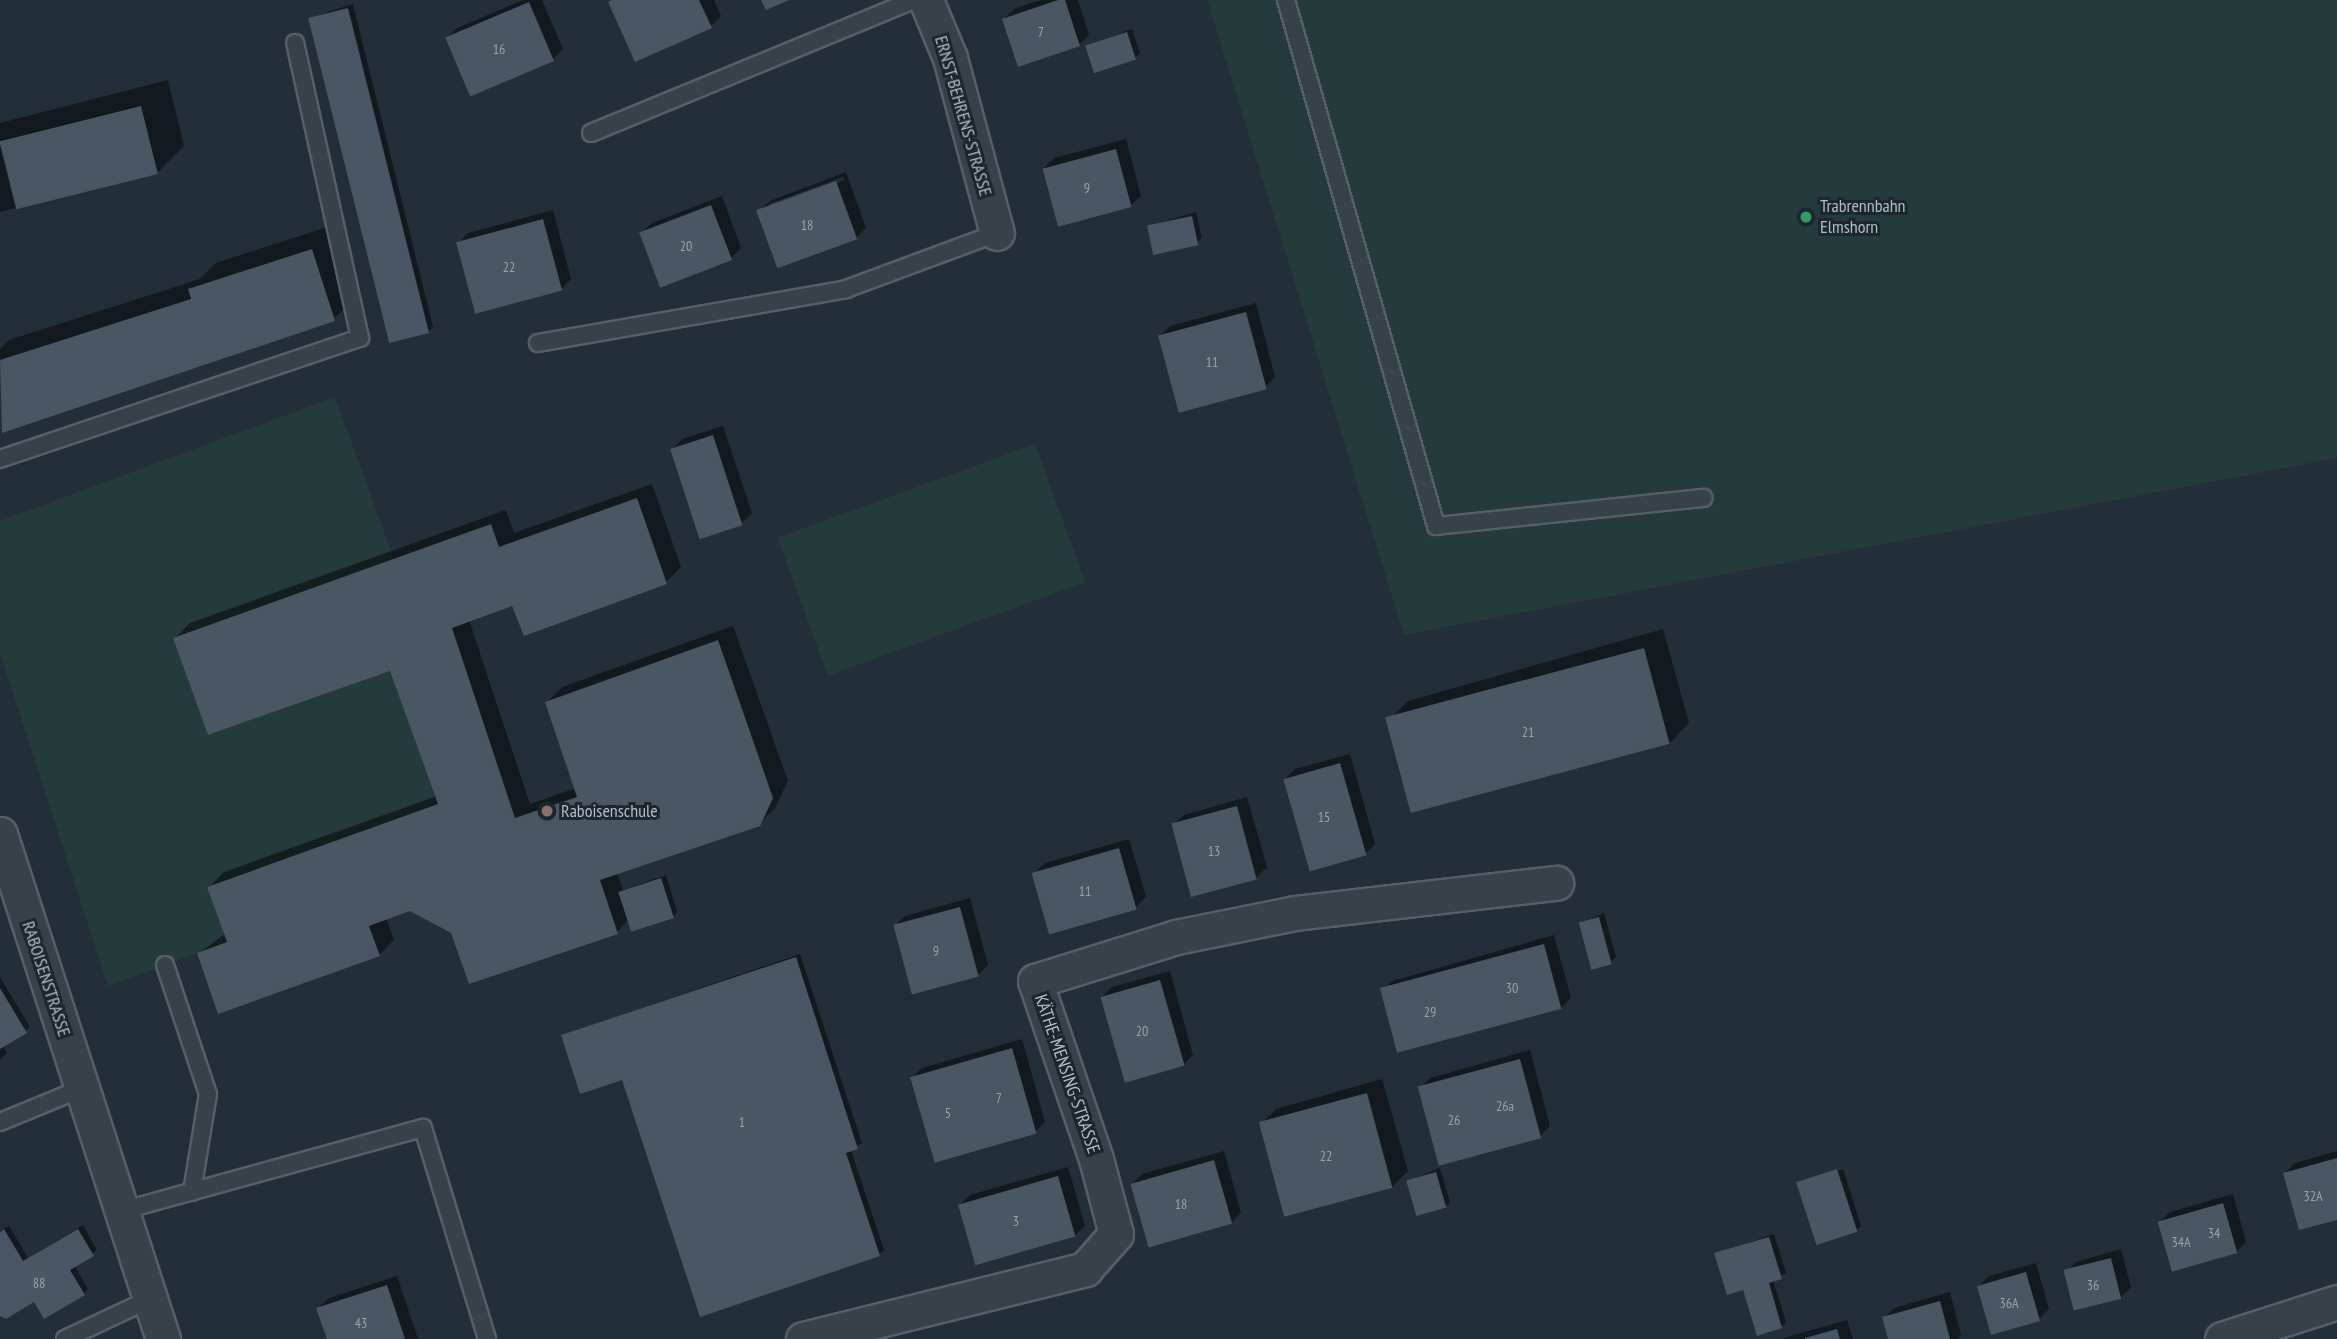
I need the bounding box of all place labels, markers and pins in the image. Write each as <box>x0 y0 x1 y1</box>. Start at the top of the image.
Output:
place label: Trabrennbahn Elmshorn <box>1820 196 1905 238</box>
marker: Trabrennbahn Elmshorn <box>1798 209 1814 225</box>
place label: Raboisenschule <box>561 800 658 822</box>
marker: Raboisenschule <box>539 803 555 819</box>

